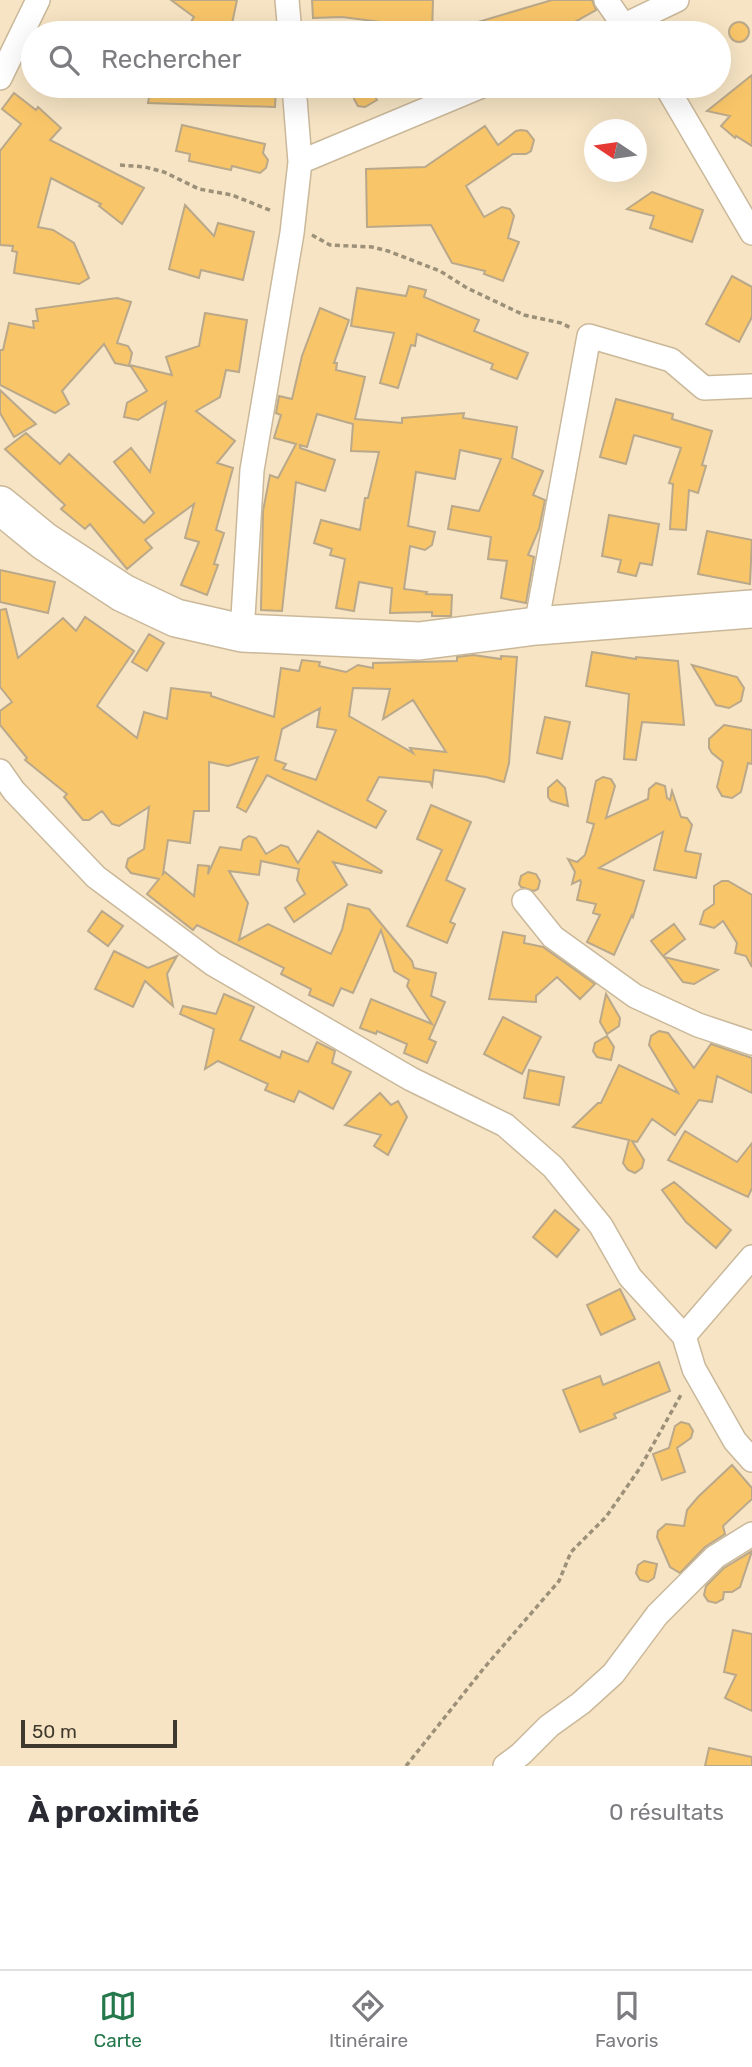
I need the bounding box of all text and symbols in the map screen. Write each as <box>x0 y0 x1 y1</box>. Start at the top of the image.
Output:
search box <box>21 21 731 98</box>
icon: search <box>45 41 83 79</box>
text: Rechercher <box>101 44 241 75</box>
north arrow <box>584 119 647 182</box>
scale bar <box>21 1717 177 1749</box>
text: 50 m <box>32 1720 77 1743</box>
text: À proximité <box>28 1794 199 1830</box>
text: 0 résultats <box>609 1798 724 1826</box>
tab: Carte <box>93 1987 142 2052</box>
tab: Itinéraire <box>329 1987 408 2052</box>
tab: Favoris <box>595 1987 659 2052</box>

